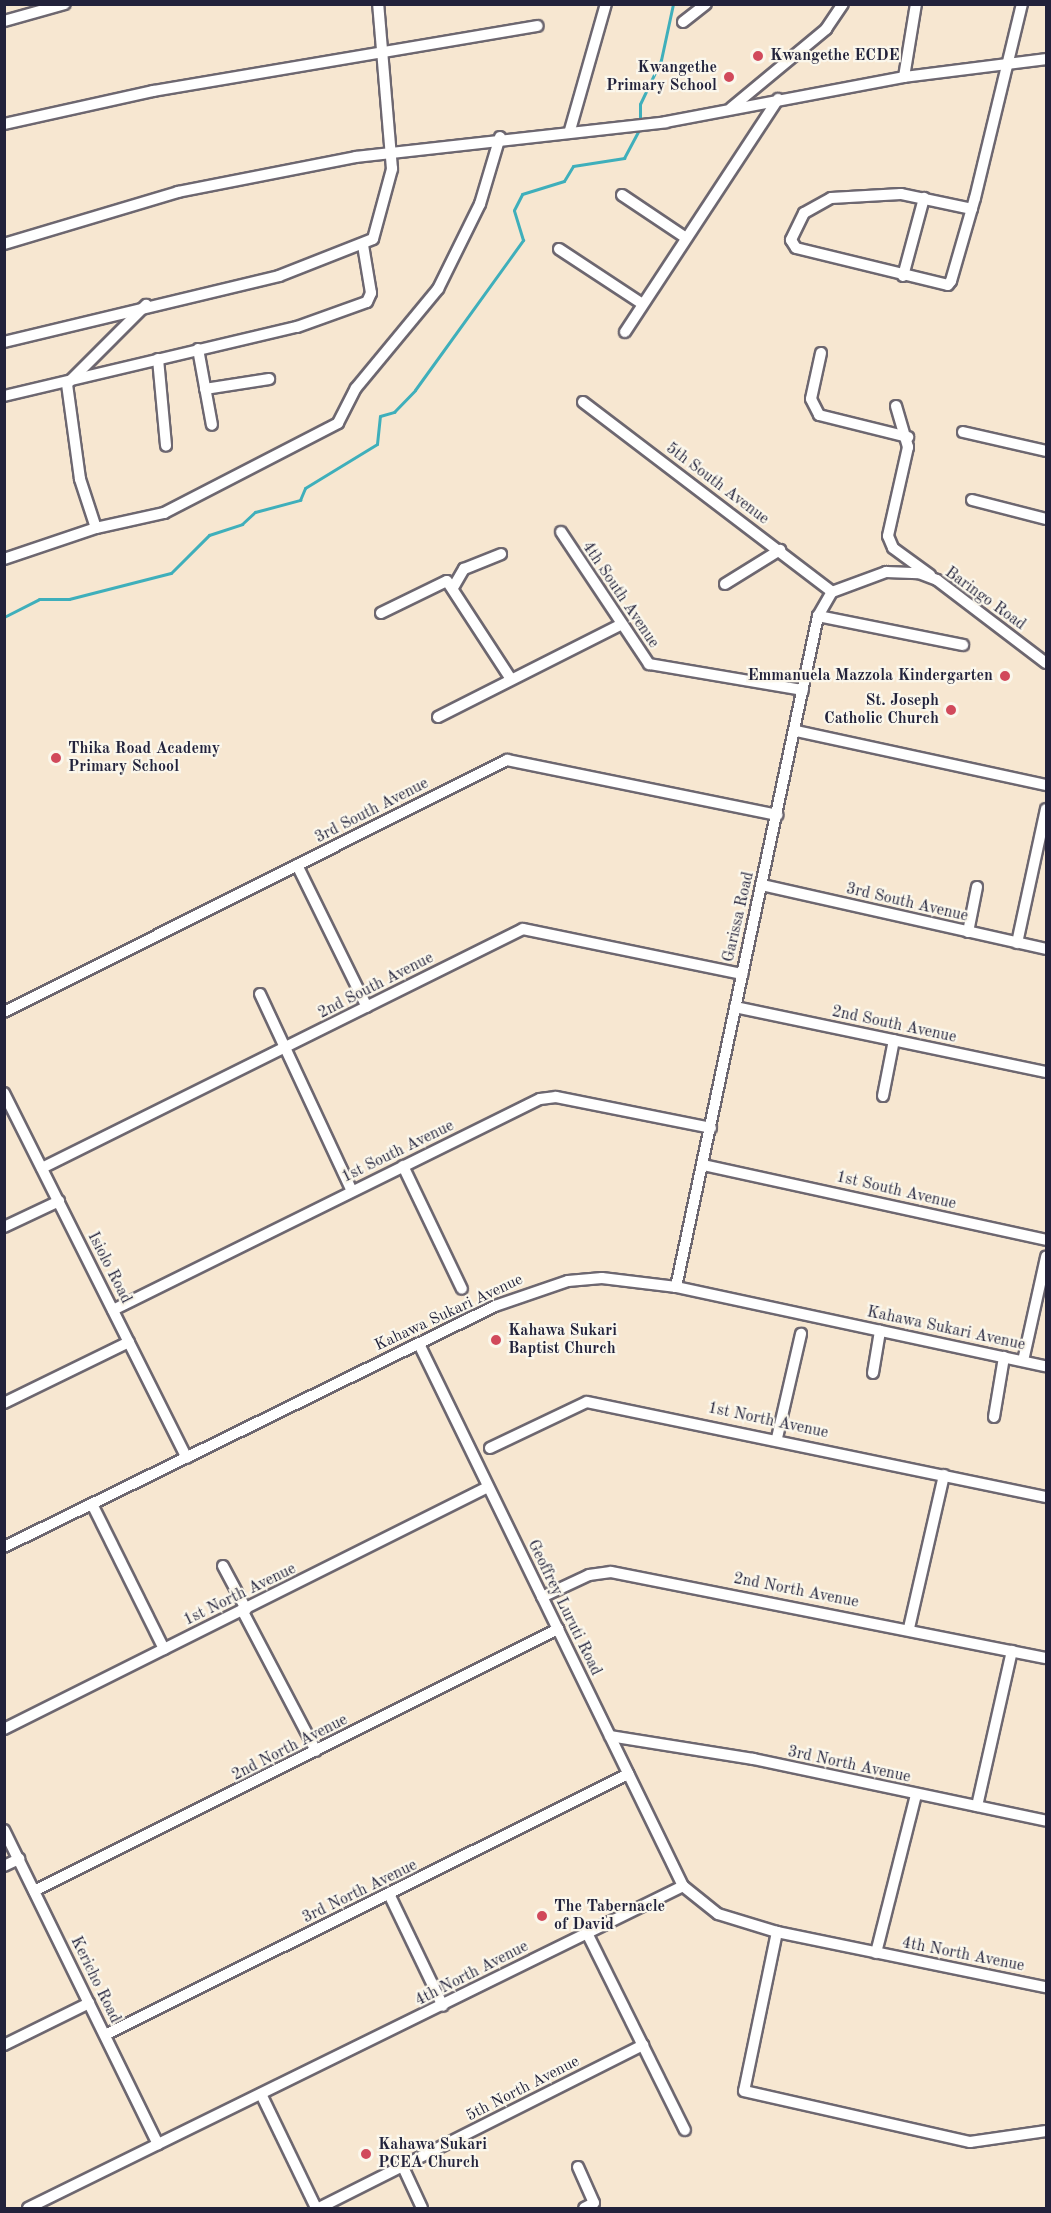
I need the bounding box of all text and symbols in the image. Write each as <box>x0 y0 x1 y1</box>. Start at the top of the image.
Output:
place label: Kwangethe ECDE <box>770 46 900 66</box>
marker: Kwangethe ECDE <box>751 49 765 63</box>
place label: Kwangethe Primary School <box>606 58 717 96</box>
marker: Kwangethe Primary School <box>722 70 736 84</box>
street label: 5th South Avenue <box>662 439 772 529</box>
street label: 4th South Avenue <box>577 538 663 652</box>
street label: Baringo Road <box>941 563 1029 635</box>
place label: Emmanuela Mazzola Kindergarten <box>747 666 993 686</box>
marker: Emmanuela Mazzola Kindergarten <box>998 669 1012 683</box>
place label: St. Joseph Catholic Church <box>824 691 939 729</box>
marker: St. Joseph Catholic Church <box>944 703 958 717</box>
place label: Thika Road Academy Primary School <box>68 739 220 777</box>
marker: Thika Road Academy Primary School <box>49 751 63 765</box>
street label: 3rd South Avenue <box>312 774 432 848</box>
street label: Garissa Road <box>719 870 759 964</box>
street label: 3rd South Avenue <box>844 880 970 926</box>
street label: 2nd South Avenue <box>315 949 437 1023</box>
street label: 2nd South Avenue <box>830 1002 958 1048</box>
street label: 1st South Avenue <box>339 1117 457 1187</box>
street label: 1st South Avenue <box>834 1168 958 1214</box>
street label: Isiolo Road <box>83 1229 135 1307</box>
street label: Kahawa Sukari Avenue <box>372 1270 526 1356</box>
street label: Kahawa Sukari Avenue <box>865 1303 1027 1355</box>
place label: Kahawa Sukari Baptist Church <box>508 1321 617 1359</box>
marker: Kahawa Sukari Baptist Church <box>489 1333 503 1347</box>
street label: 1st North Avenue <box>706 1399 830 1443</box>
street label: Geoffrey Luruti Road <box>523 1537 605 1679</box>
street label: 1st North Avenue <box>181 1559 299 1631</box>
street label: 2nd North Avenue <box>732 1569 860 1613</box>
street label: 2nd North Avenue <box>229 1711 351 1785</box>
street label: 3rd North Avenue <box>786 1743 912 1787</box>
street label: 3rd North Avenue <box>300 1856 420 1928</box>
place label: The Tabernacle of David <box>554 1897 665 1935</box>
marker: The Tabernacle of David <box>535 1909 549 1923</box>
street label: Kericho Road <box>66 1934 124 2026</box>
street label: 4th North Avenue <box>900 1934 1026 1976</box>
street label: 4th North Avenue <box>412 1937 532 2011</box>
street label: 5th North Avenue <box>463 2052 583 2126</box>
place label: Kahawa Sukari PCEA Church <box>378 2135 487 2173</box>
marker: Kahawa Sukari PCEA Church <box>359 2147 373 2161</box>

